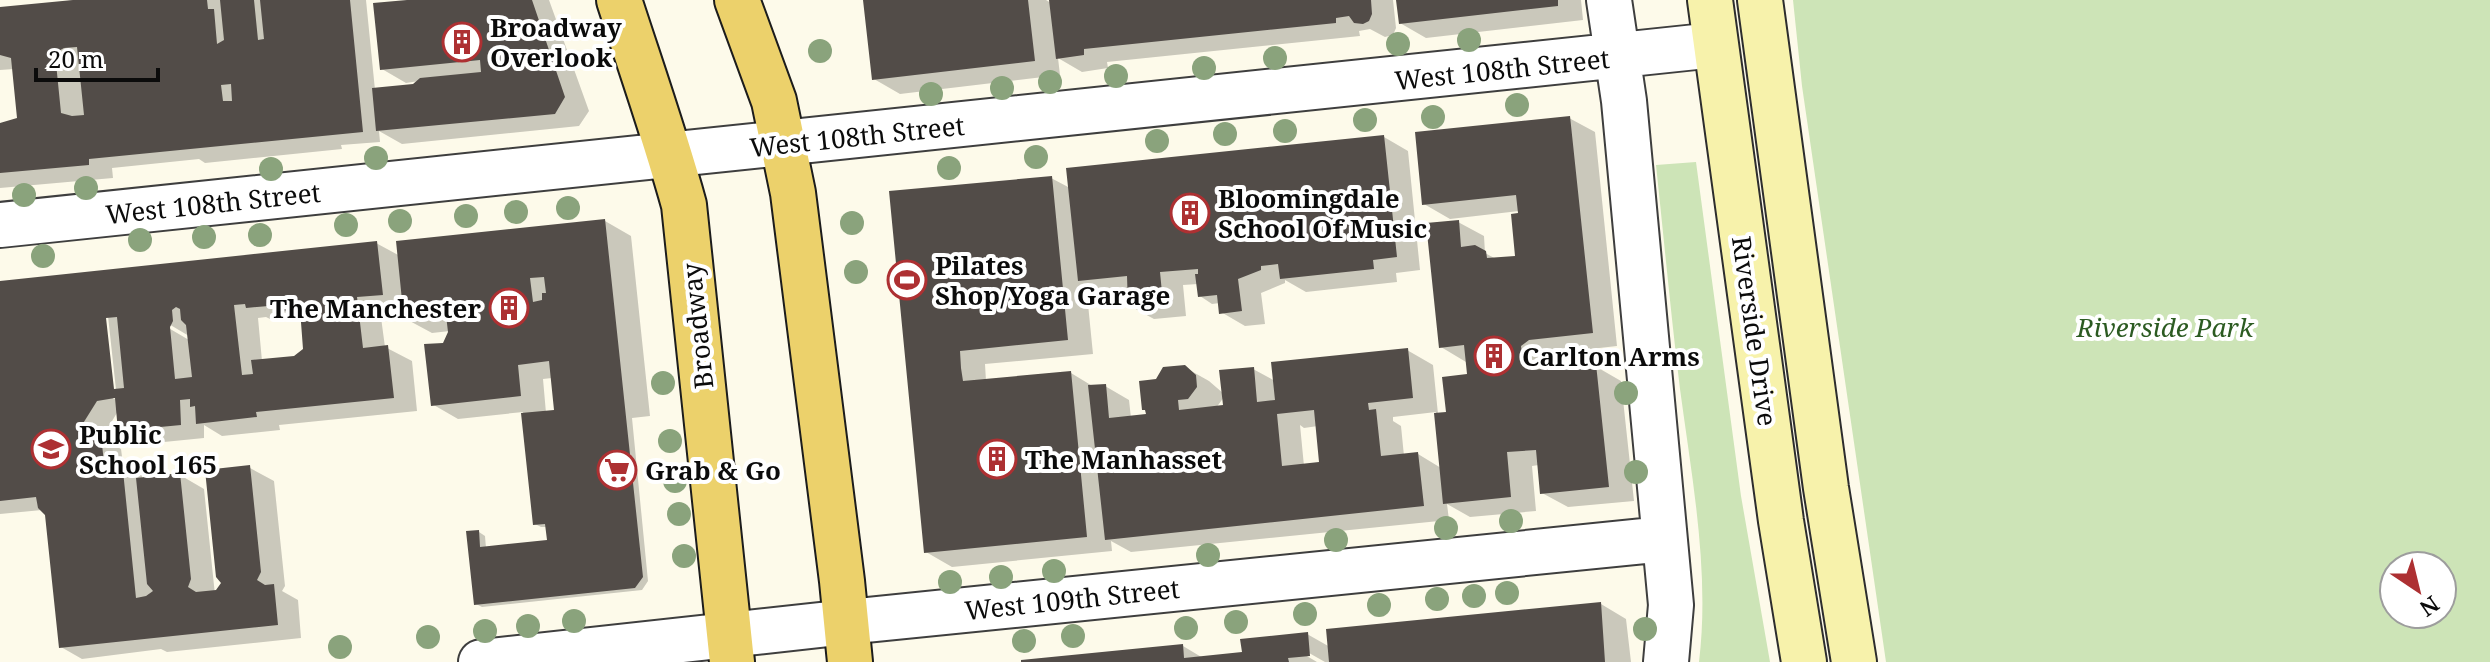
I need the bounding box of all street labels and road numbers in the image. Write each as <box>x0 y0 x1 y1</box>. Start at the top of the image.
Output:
street label: West 108th Street <box>1393 40 1611 98</box>
street label: West 108th Street <box>748 107 966 165</box>
street label: West 108th Street <box>104 174 322 232</box>
street label: Riverside Drive <box>1724 234 1786 428</box>
street label: Broadway <box>672 261 721 391</box>
street label: West 109th Street <box>963 570 1181 628</box>

